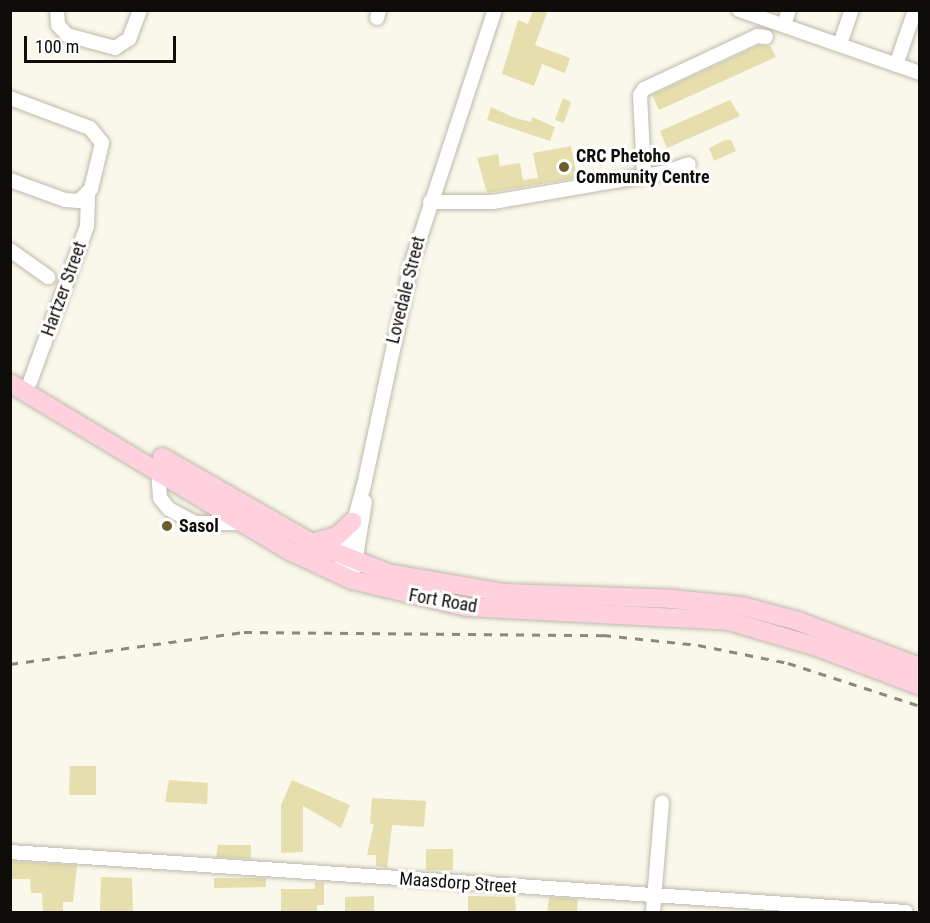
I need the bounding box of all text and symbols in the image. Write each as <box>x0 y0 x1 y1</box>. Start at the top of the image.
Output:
scale bar <box>27 24 178 62</box>
text: 100 m <box>35 36 79 57</box>
place label: CRC Phetoho Community Centre <box>576 146 709 188</box>
marker: CRC Phetoho Community Centre <box>557 160 571 174</box>
street label: Lovedale Street <box>382 234 430 346</box>
street label: Hartzer Street <box>37 239 91 339</box>
place label: Sasol <box>179 515 219 537</box>
marker: Sasol <box>160 519 174 533</box>
street label: Fort Road <box>407 584 479 618</box>
street label: Maasdorp Street <box>399 868 517 898</box>

